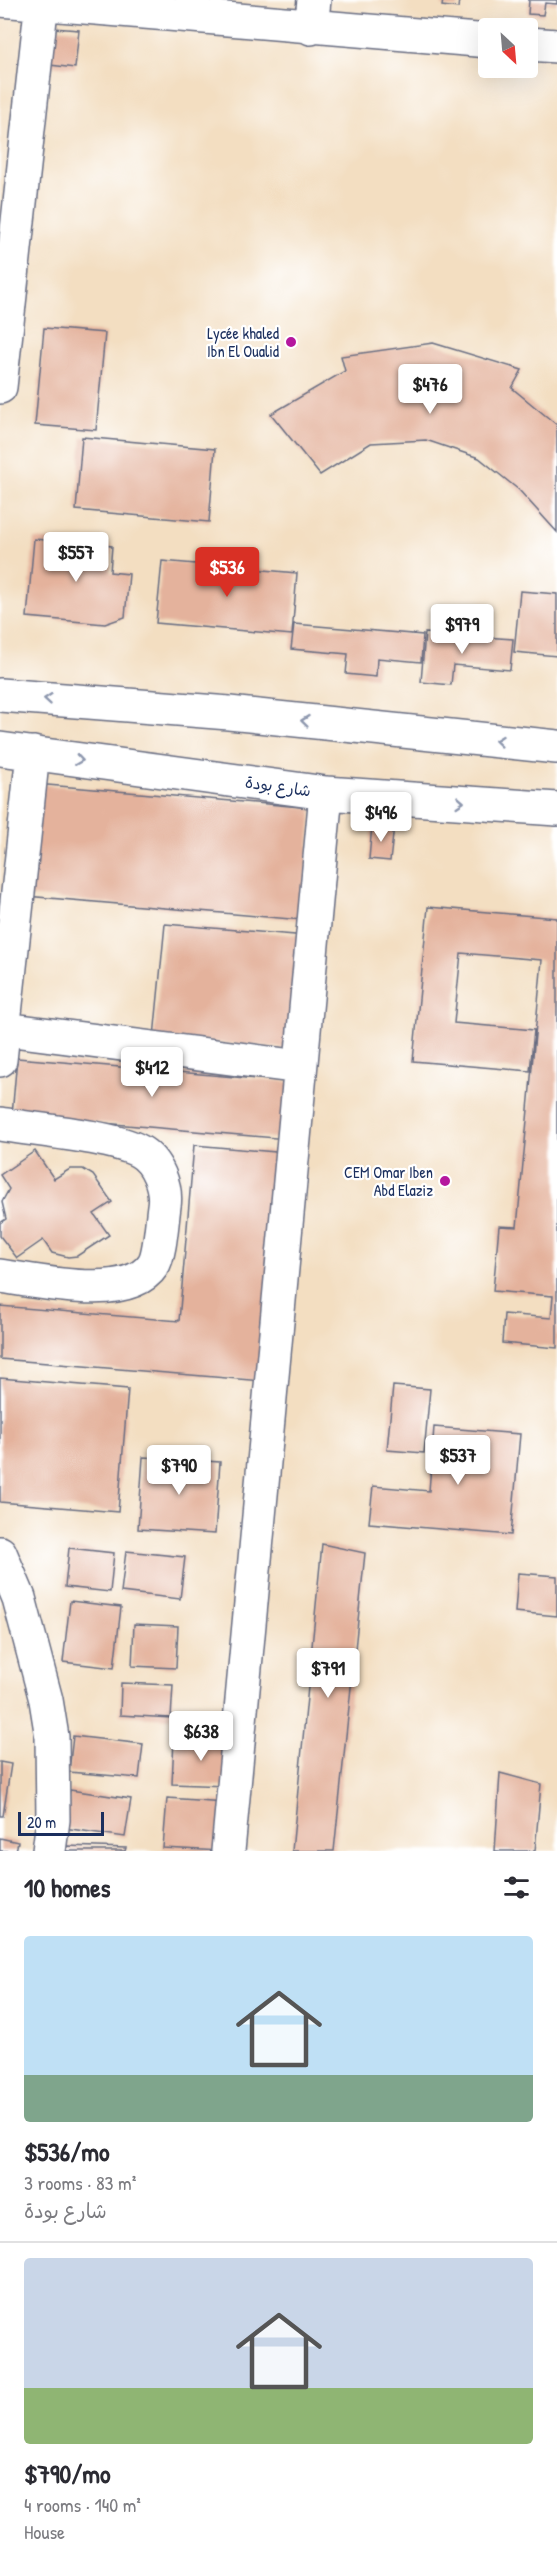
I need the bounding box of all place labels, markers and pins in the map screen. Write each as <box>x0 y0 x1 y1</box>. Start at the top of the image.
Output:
place label: Lycée khaled Ibn El Oualid <box>207 322 279 362</box>
marker: Lycée khaled Ibn El Oualid <box>284 335 298 349</box>
pin: $476 <box>394 364 466 415</box>
pin: $557 <box>40 532 112 583</box>
pin: $536 <box>191 547 263 598</box>
pin: $979 <box>426 604 498 655</box>
pin: $496 <box>345 792 417 843</box>
pin: $412 <box>116 1047 188 1098</box>
place label: CEM Omar Iben Abd Elaziz <box>344 1161 433 1201</box>
marker: CEM Omar Iben Abd Elaziz <box>438 1174 452 1188</box>
pin: $537 <box>422 1435 494 1486</box>
pin: $790 <box>143 1445 215 1496</box>
pin: $791 <box>292 1648 364 1699</box>
pin: $638 <box>165 1711 237 1762</box>

